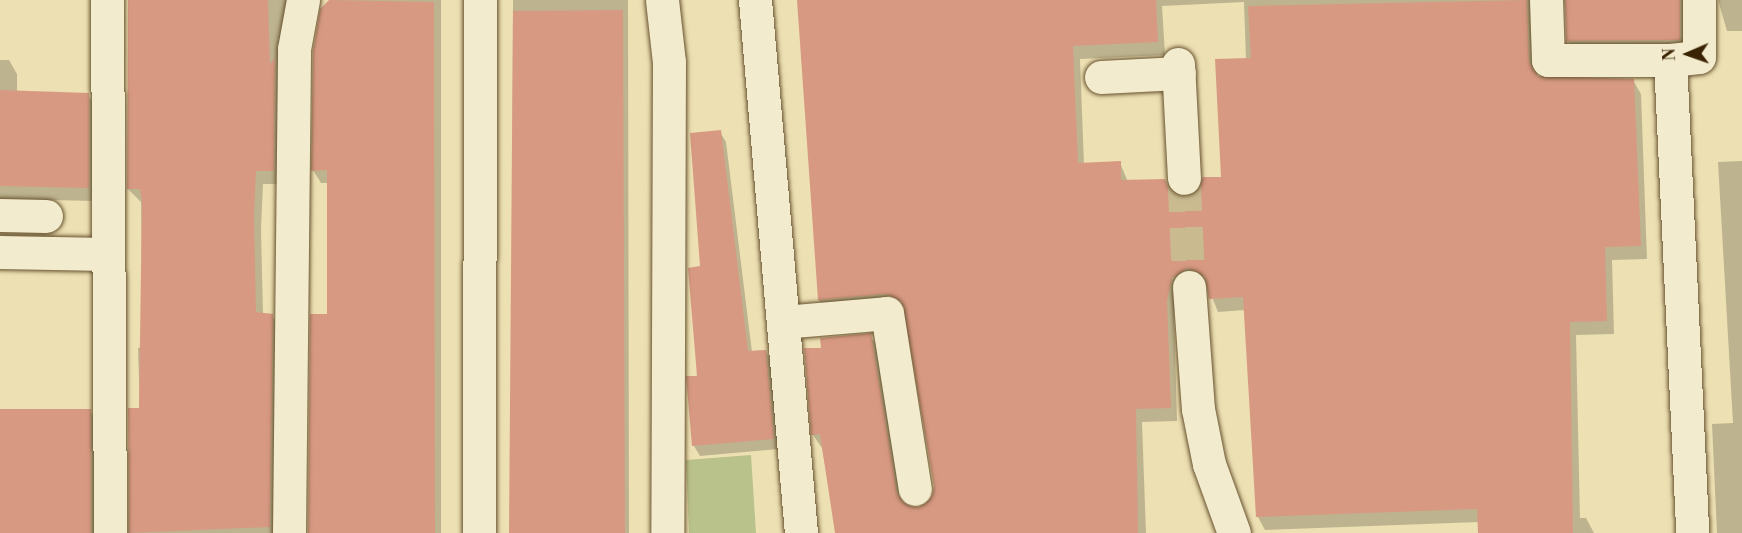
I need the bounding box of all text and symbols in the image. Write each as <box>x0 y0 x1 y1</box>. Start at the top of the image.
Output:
north arrow <box>1658 24 1718 84</box>
text: N <box>1660 48 1680 61</box>

